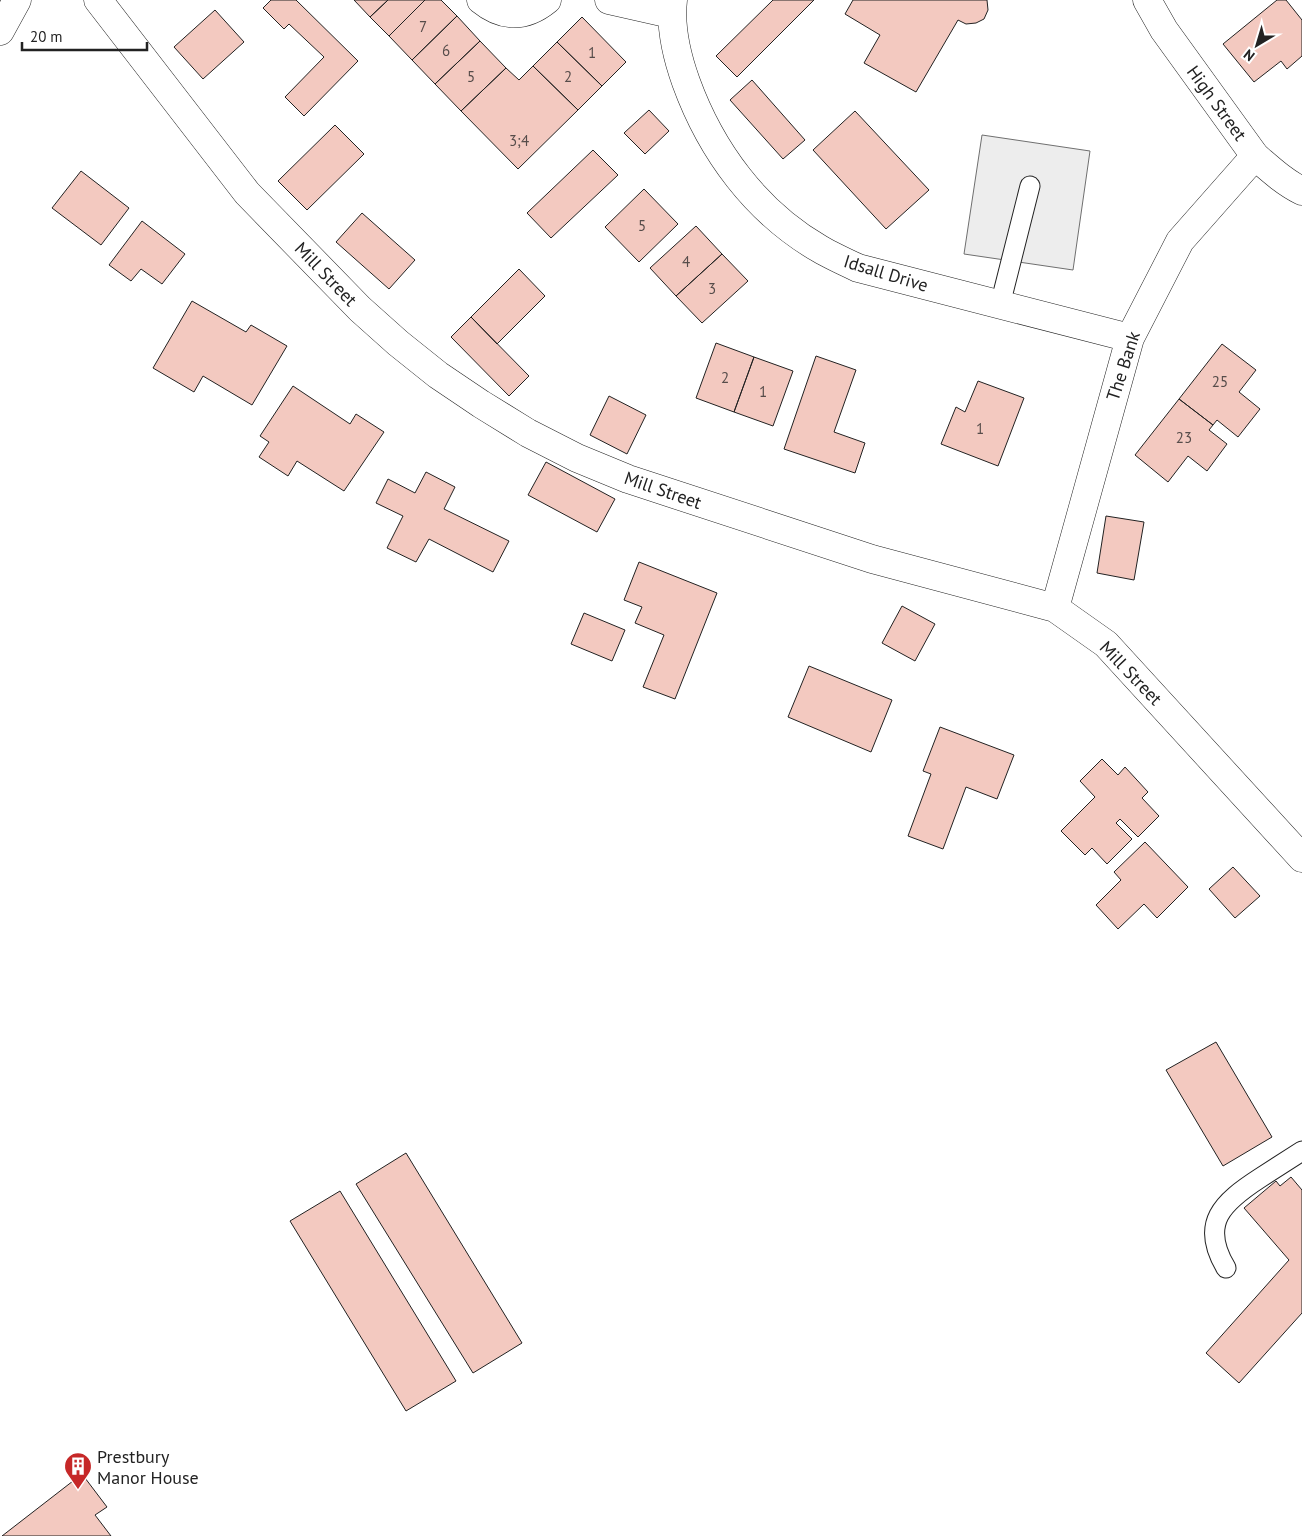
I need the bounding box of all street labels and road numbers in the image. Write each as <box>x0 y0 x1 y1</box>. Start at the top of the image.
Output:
street label: High Street <box>1182 61 1252 145</box>
street label: Mill Street <box>290 237 362 311</box>
street label: Idsall Drive <box>841 249 931 297</box>
street label: The Bank <box>1101 328 1145 404</box>
street label: Mill Street <box>621 466 705 514</box>
street label: Mill Street <box>1095 636 1167 710</box>

